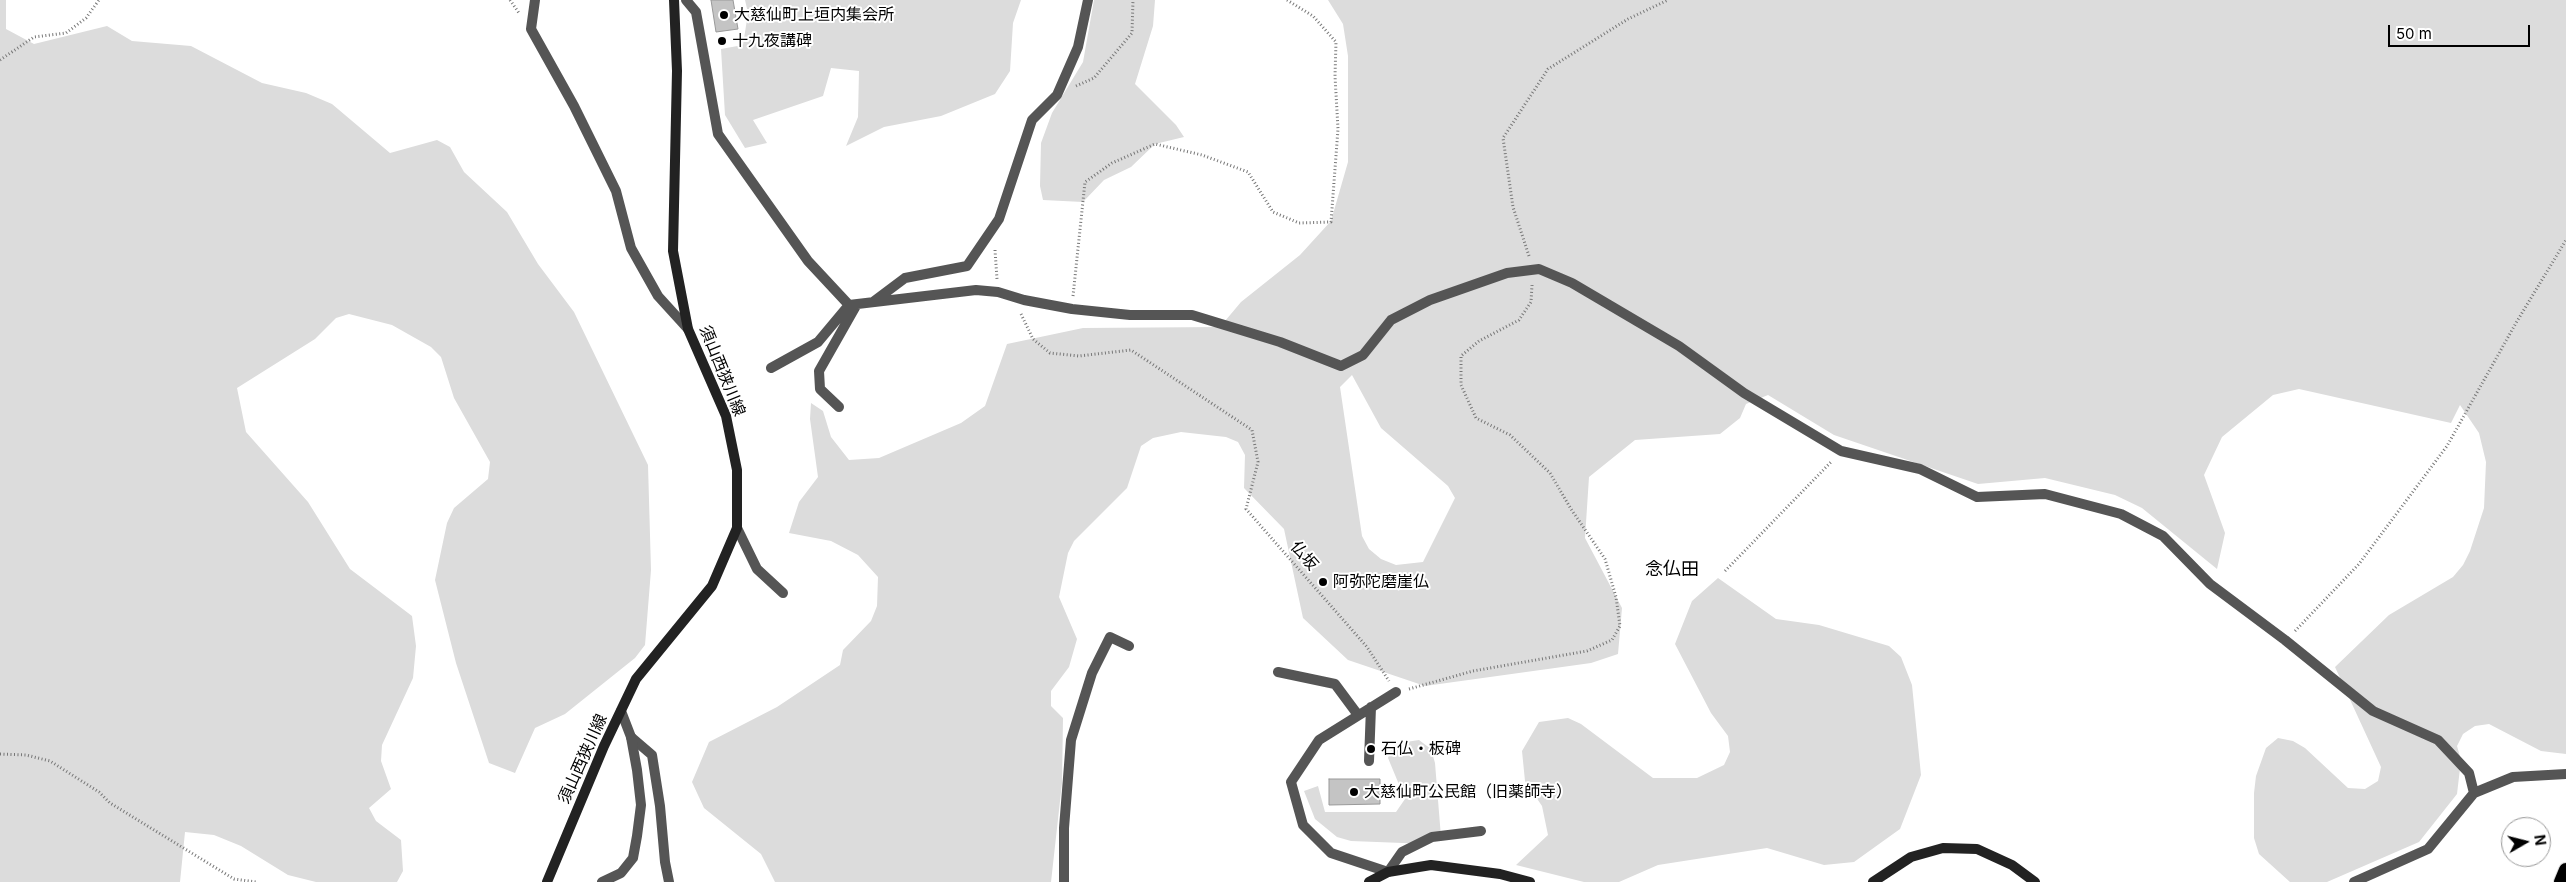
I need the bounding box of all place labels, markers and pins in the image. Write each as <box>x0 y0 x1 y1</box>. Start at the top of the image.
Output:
place label: 大慈仙町上垣内集会所 <box>734 5 894 25</box>
marker: 大慈仙町上垣内集会所 <box>718 9 730 21</box>
place label: 十九夜講碑 <box>732 31 812 51</box>
marker: 十九夜講碑 <box>716 35 728 47</box>
place label: 阿弥陀磨崖仏 <box>1333 572 1429 592</box>
marker: 阿弥陀磨崖仏 <box>1317 576 1329 588</box>
place label: 石仏・板碑 <box>1381 739 1461 759</box>
marker: 石仏・板碑 <box>1365 743 1377 755</box>
place label: 大慈仙町公民館（旧薬師寺） <box>1364 782 1572 802</box>
marker: 大慈仙町公民館（旧薬師寺） <box>1348 786 1360 798</box>

